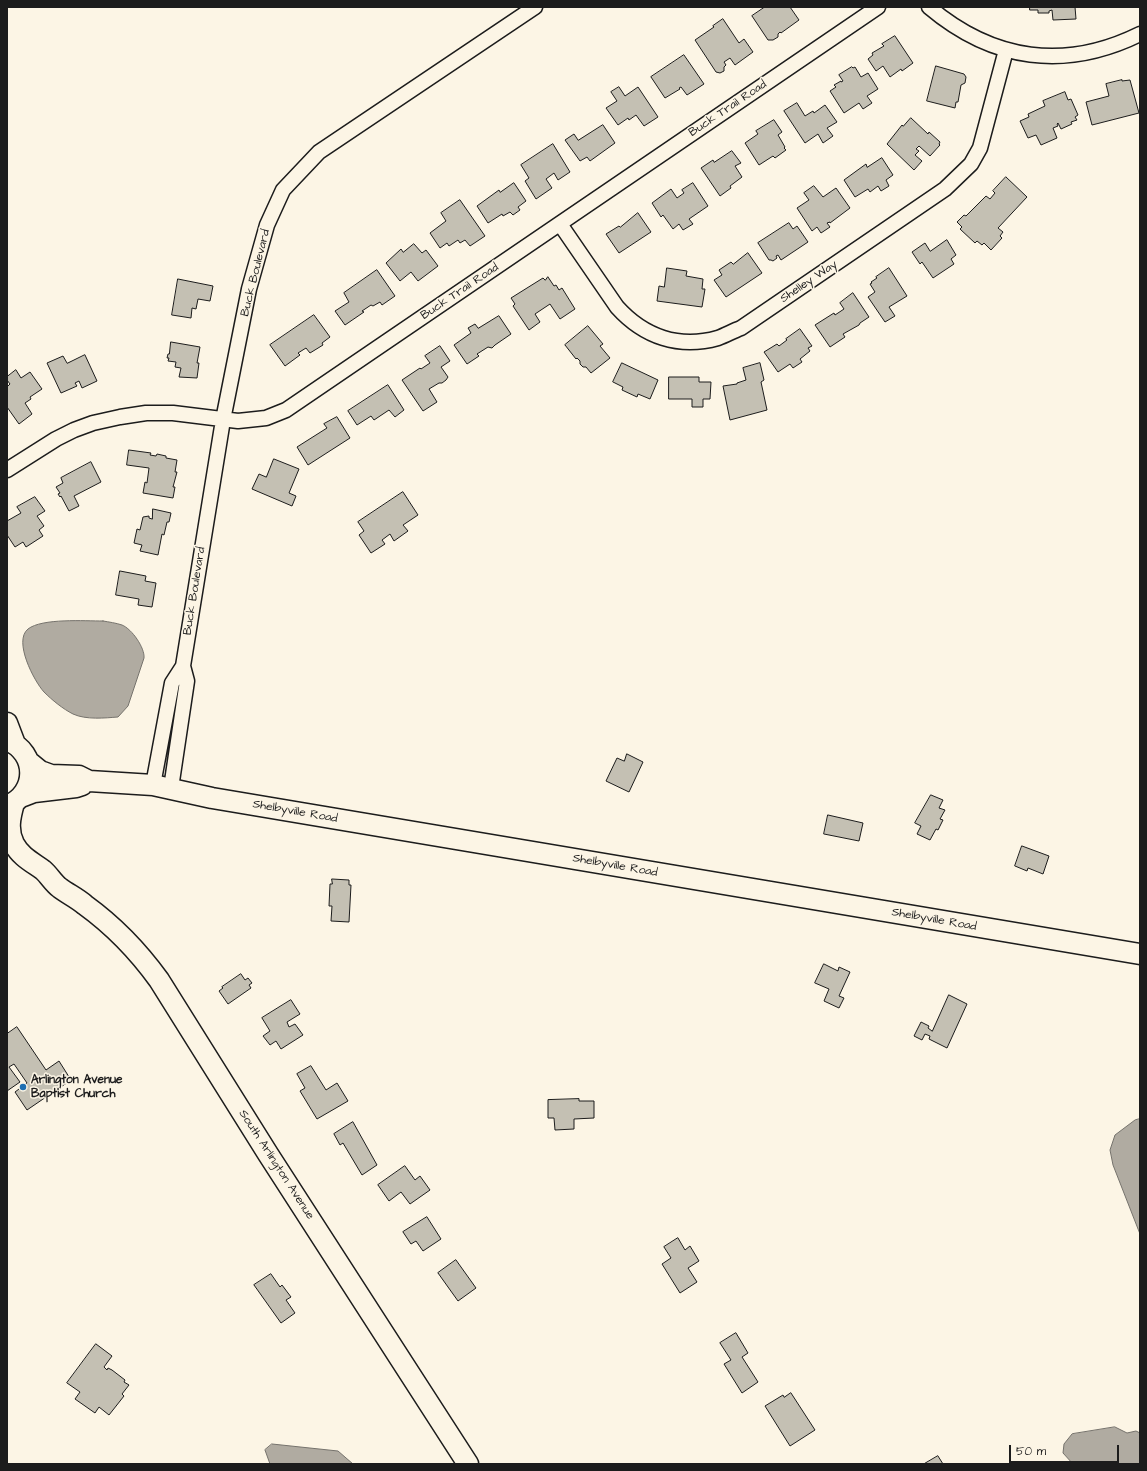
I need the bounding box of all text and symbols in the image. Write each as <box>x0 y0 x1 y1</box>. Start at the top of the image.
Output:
street label: Buck Trail Road <box>686 78 770 140</box>
street label: Buck Boulevard <box>238 228 274 318</box>
street label: Shelley Way <box>778 258 840 306</box>
street label: Buck Trail Road <box>418 261 502 323</box>
street label: Buck Boulevard <box>181 546 209 636</box>
street label: Shelbyville Road <box>251 797 339 827</box>
street label: Shelbyville Road <box>571 851 659 881</box>
street label: Shelbyville Road <box>890 905 978 935</box>
place label: Arlington Avenue Baptist Church <box>31 1073 123 1101</box>
marker: Arlington Avenue Baptist Church <box>18 1082 28 1092</box>
street label: South Arlington Avenue <box>235 1108 317 1222</box>
scale bar <box>1011 1437 1121 1463</box>
text: 50 m <box>1016 1443 1046 1460</box>

